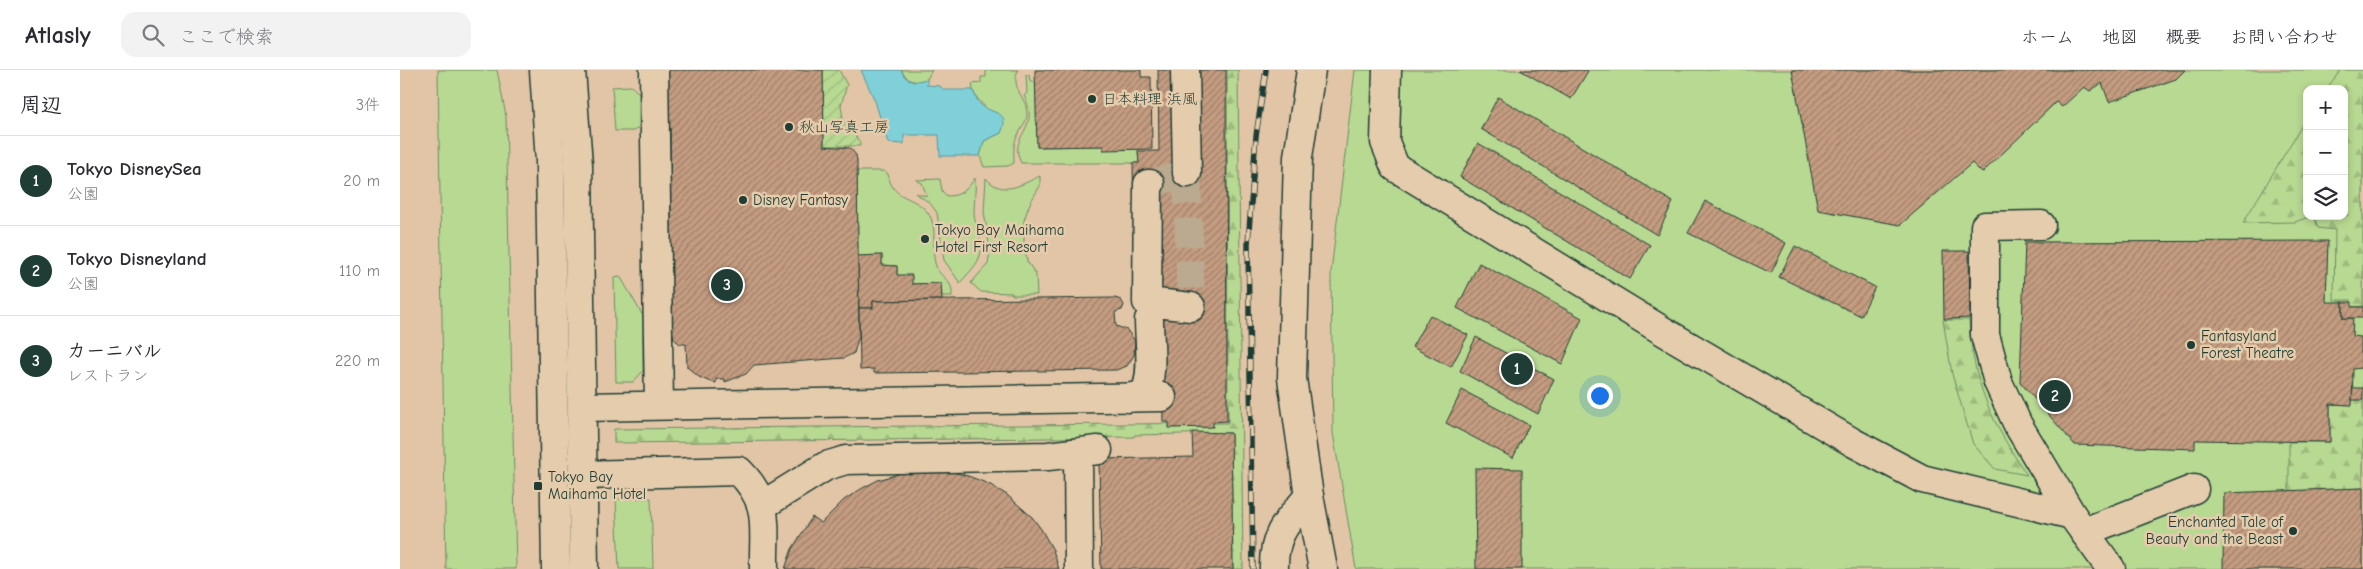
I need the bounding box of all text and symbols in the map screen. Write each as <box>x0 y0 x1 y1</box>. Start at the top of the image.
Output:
search box <box>121 12 471 57</box>
text: Atlasly <box>25 21 91 49</box>
icon: search <box>139 21 167 49</box>
text: ここで検索 <box>179 26 274 48</box>
text: ホーム <box>2021 27 2074 48</box>
text: 地図 <box>2102 27 2138 48</box>
text: 概要 <box>2166 27 2202 48</box>
text: お問い合わせ <box>2230 27 2338 48</box>
map controls <box>2303 85 2348 220</box>
button: + <box>2303 85 2348 130</box>
place label: 日本料理 浜風 <box>1102 90 1197 108</box>
text: 周辺 <box>20 93 62 117</box>
marker: 日本料理 浜風 <box>1086 93 1098 105</box>
text: 3件 <box>356 96 380 114</box>
place label: 秋山写真工房 <box>799 118 889 136</box>
marker: 秋山写真工房 <box>783 121 795 133</box>
button: − <box>2303 130 2348 175</box>
text: Tokyo DisneySea <box>67 158 202 180</box>
text: 1 <box>33 172 39 190</box>
text: 20 m <box>343 172 380 190</box>
button: layers <box>2303 175 2348 220</box>
text: 公園 <box>67 185 99 203</box>
place label: Disney Fantasy <box>753 191 848 209</box>
marker: Disney Fantasy <box>737 194 749 206</box>
place label: Tokyo Bay Maihama Hotel First Resort <box>935 221 1064 256</box>
marker: Tokyo Bay Maihama Hotel First Resort <box>919 233 931 245</box>
text: Tokyo Disneyland <box>67 248 207 270</box>
text: 2 <box>32 262 40 280</box>
text: 110 m <box>339 262 380 280</box>
pin: 3 <box>711 266 743 304</box>
text: 公園 <box>67 275 99 293</box>
place label: Fantasyland Forest Theatre <box>2201 327 2295 362</box>
marker: Fantasyland Forest Theatre <box>2185 339 2197 351</box>
text: カーニバル <box>67 340 162 362</box>
pin: 1 <box>1501 350 1533 388</box>
text: 3 <box>32 352 40 370</box>
text: 220 m <box>335 352 380 370</box>
text: レストラン <box>67 367 148 385</box>
pin: 2 <box>2039 377 2071 415</box>
your location <box>1587 383 1613 409</box>
place label: Tokyo Bay Maihama Hotel <box>548 468 646 503</box>
marker: Tokyo Bay Maihama Hotel <box>532 480 544 492</box>
place label: Enchanted Tale of Beauty and the Beast <box>2146 513 2284 548</box>
marker: Enchanted Tale of Beauty and the Beast <box>2287 525 2299 537</box>

